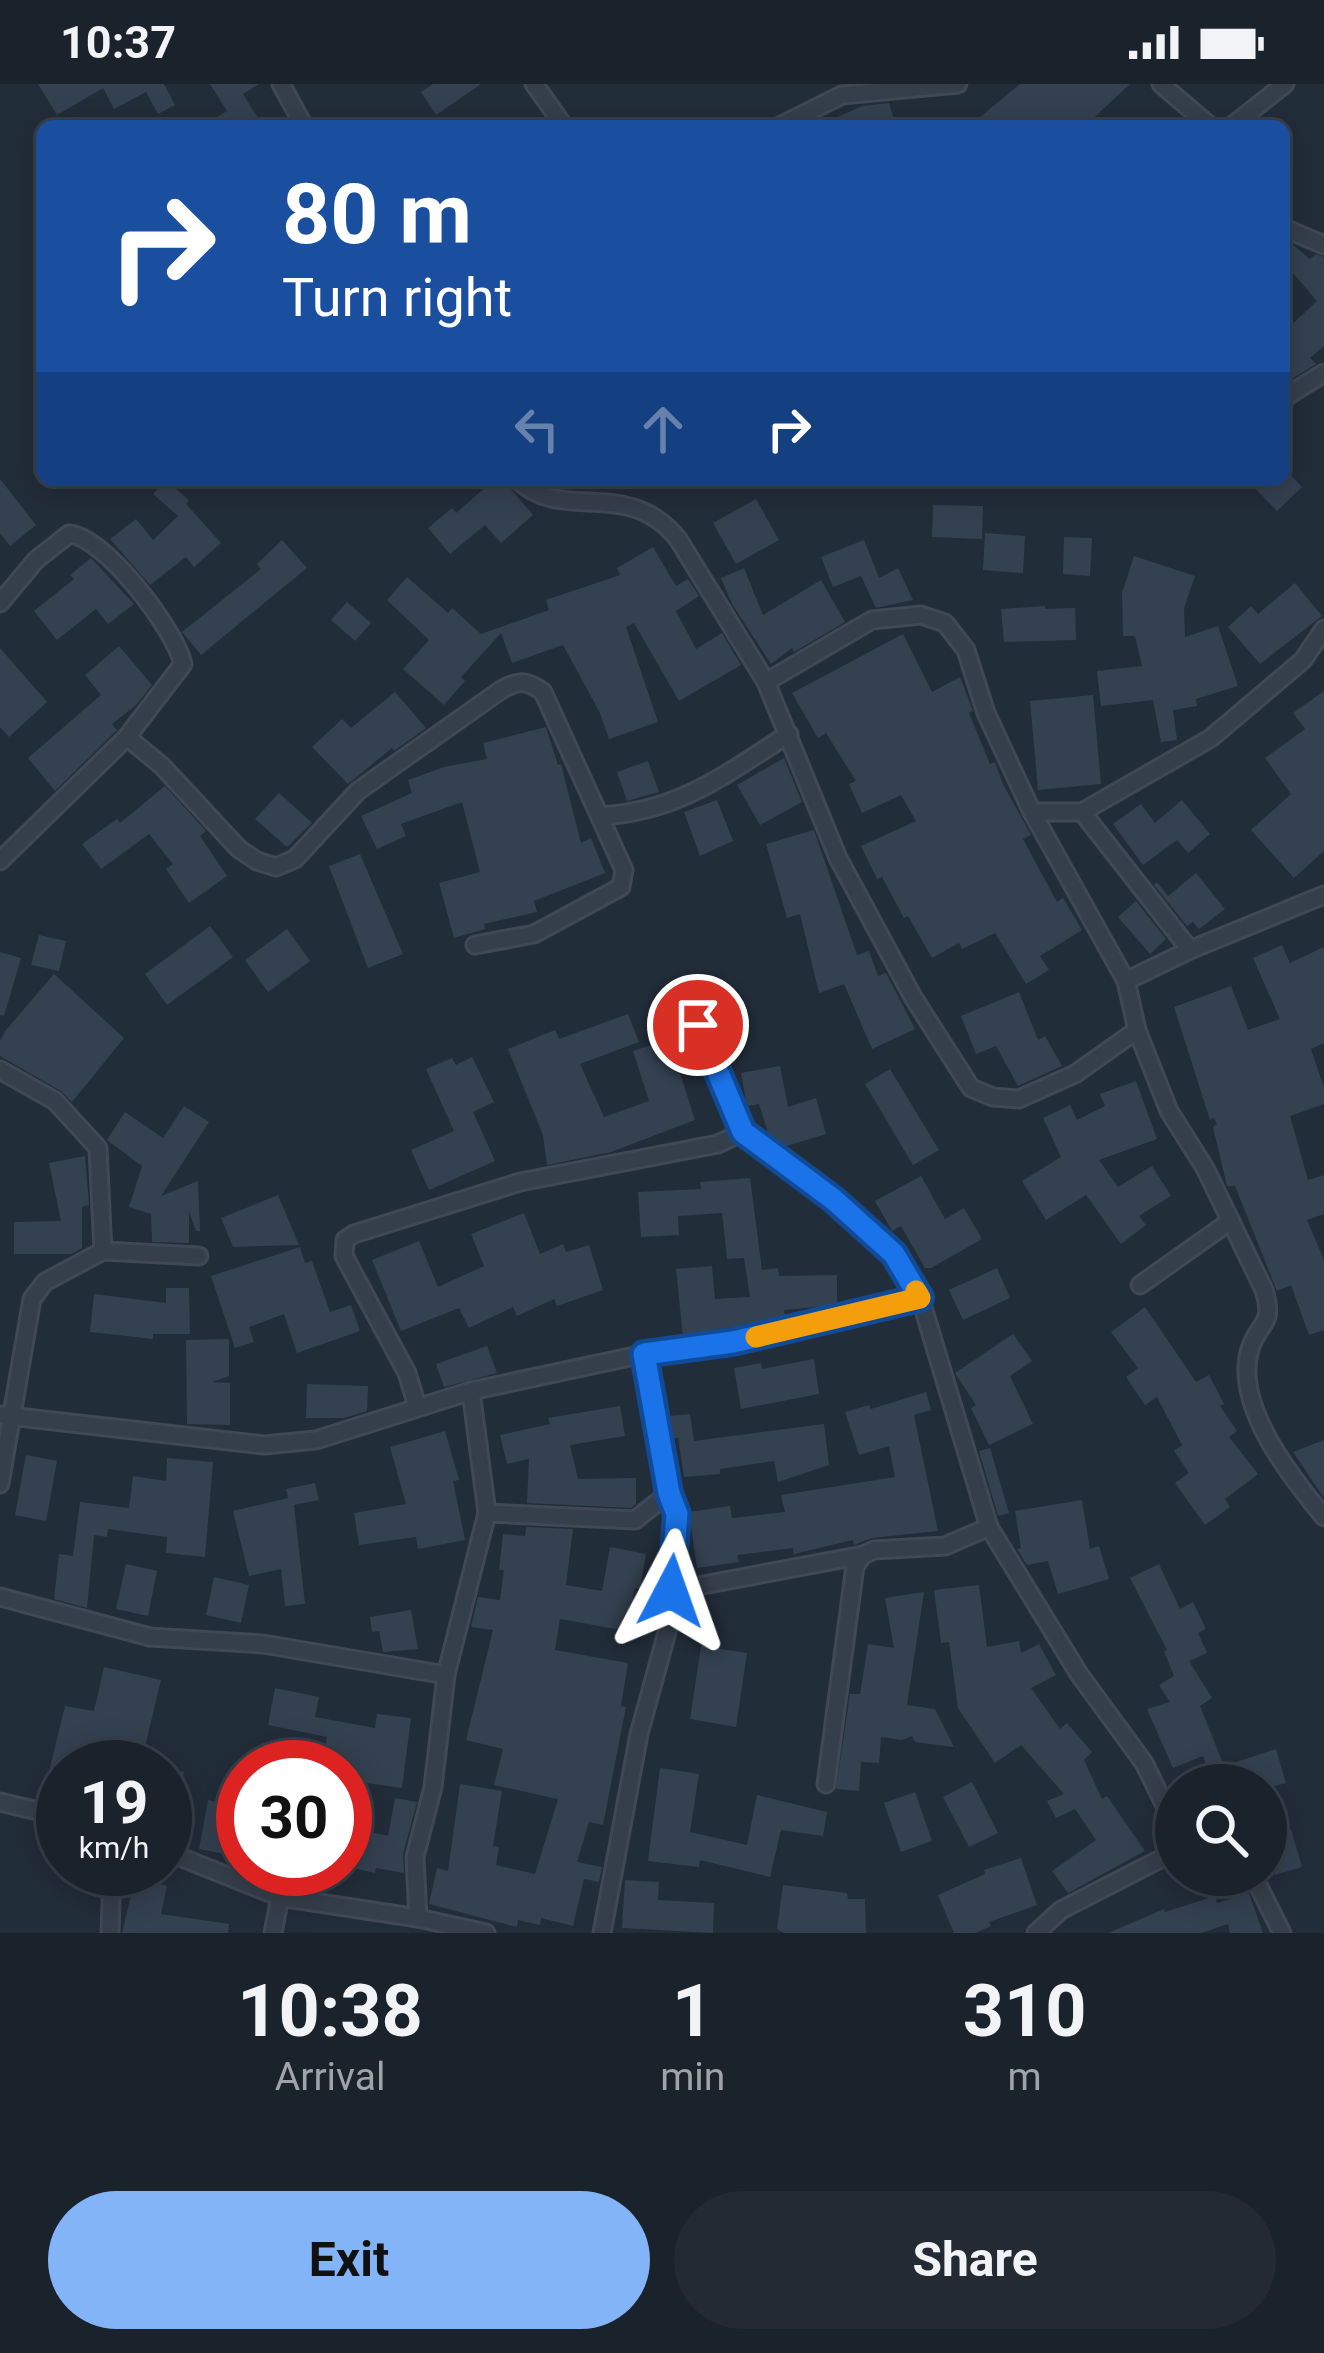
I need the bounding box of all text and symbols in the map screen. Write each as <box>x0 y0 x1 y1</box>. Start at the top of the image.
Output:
text: 10:37 <box>60 16 176 69</box>
text: 80 m <box>282 165 472 264</box>
icon: right <box>84 168 240 324</box>
text: Turn right <box>282 266 512 329</box>
icon: left <box>504 396 570 462</box>
icon: ahead <box>630 396 696 462</box>
icon: right <box>756 396 822 462</box>
pin <box>647 974 749 1076</box>
icon: arrive <box>665 992 731 1058</box>
position arrow <box>608 1528 734 1654</box>
speed limit sign: 30 <box>216 1740 372 1896</box>
map controls <box>1155 1764 1287 1896</box>
button: search <box>1155 1764 1287 1896</box>
text: 19 <box>80 1767 148 1838</box>
text: km/h <box>79 1830 149 1865</box>
text: 10:38 <box>237 1969 423 2054</box>
text: 1 <box>672 1969 713 2054</box>
text: 310 <box>963 1969 1087 2054</box>
text: Arrival <box>275 2054 385 2100</box>
text: min <box>660 2054 725 2100</box>
text: m <box>1008 2054 1042 2100</box>
button: Exit <box>48 2191 650 2329</box>
button: Share <box>674 2191 1276 2329</box>

